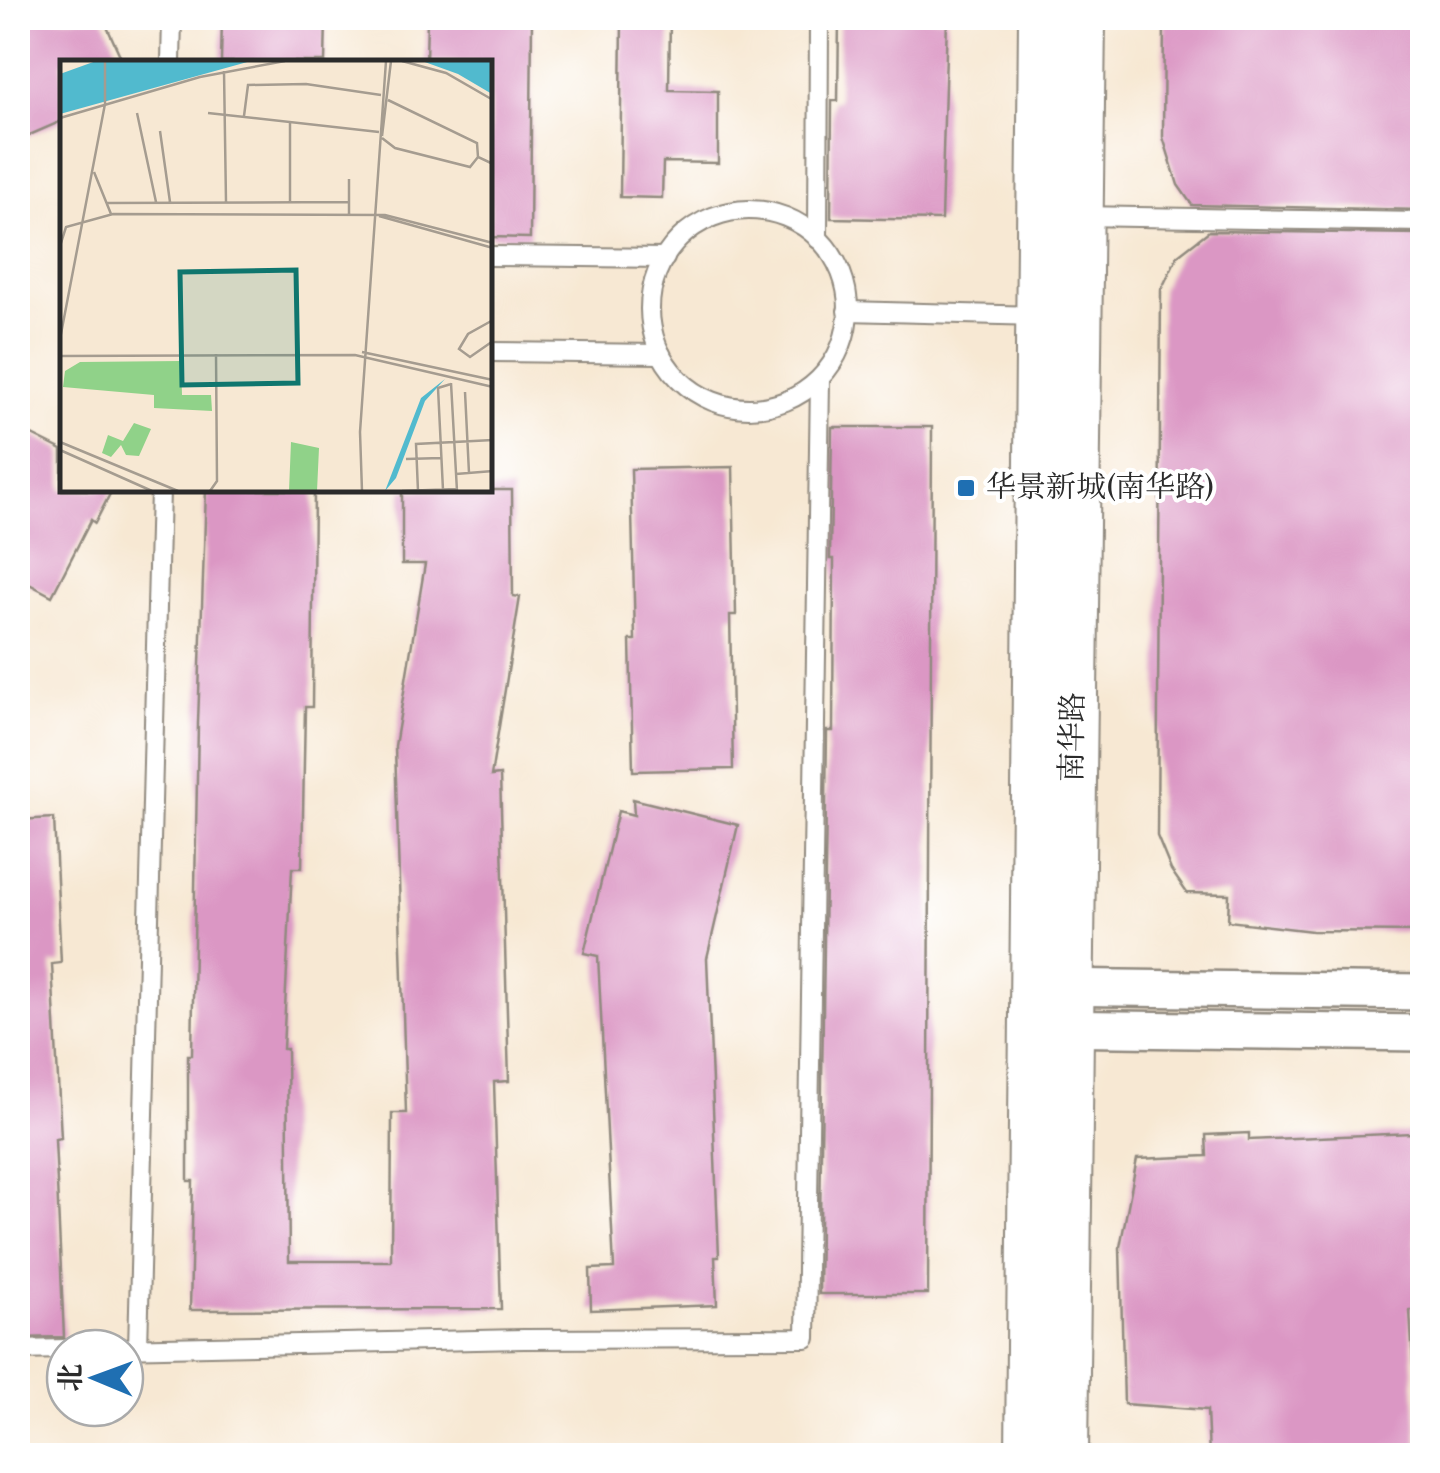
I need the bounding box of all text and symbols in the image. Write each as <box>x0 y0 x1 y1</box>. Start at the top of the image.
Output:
inset map <box>60 60 492 492</box>
place label: 华景新城(南华路) <box>986 469 1215 507</box>
marker: 华景新城(南华路) <box>955 477 977 499</box>
street label: 南华路 <box>1053 692 1093 782</box>
north arrow <box>45 1328 145 1428</box>
text: 北 <box>54 1363 89 1392</box>

